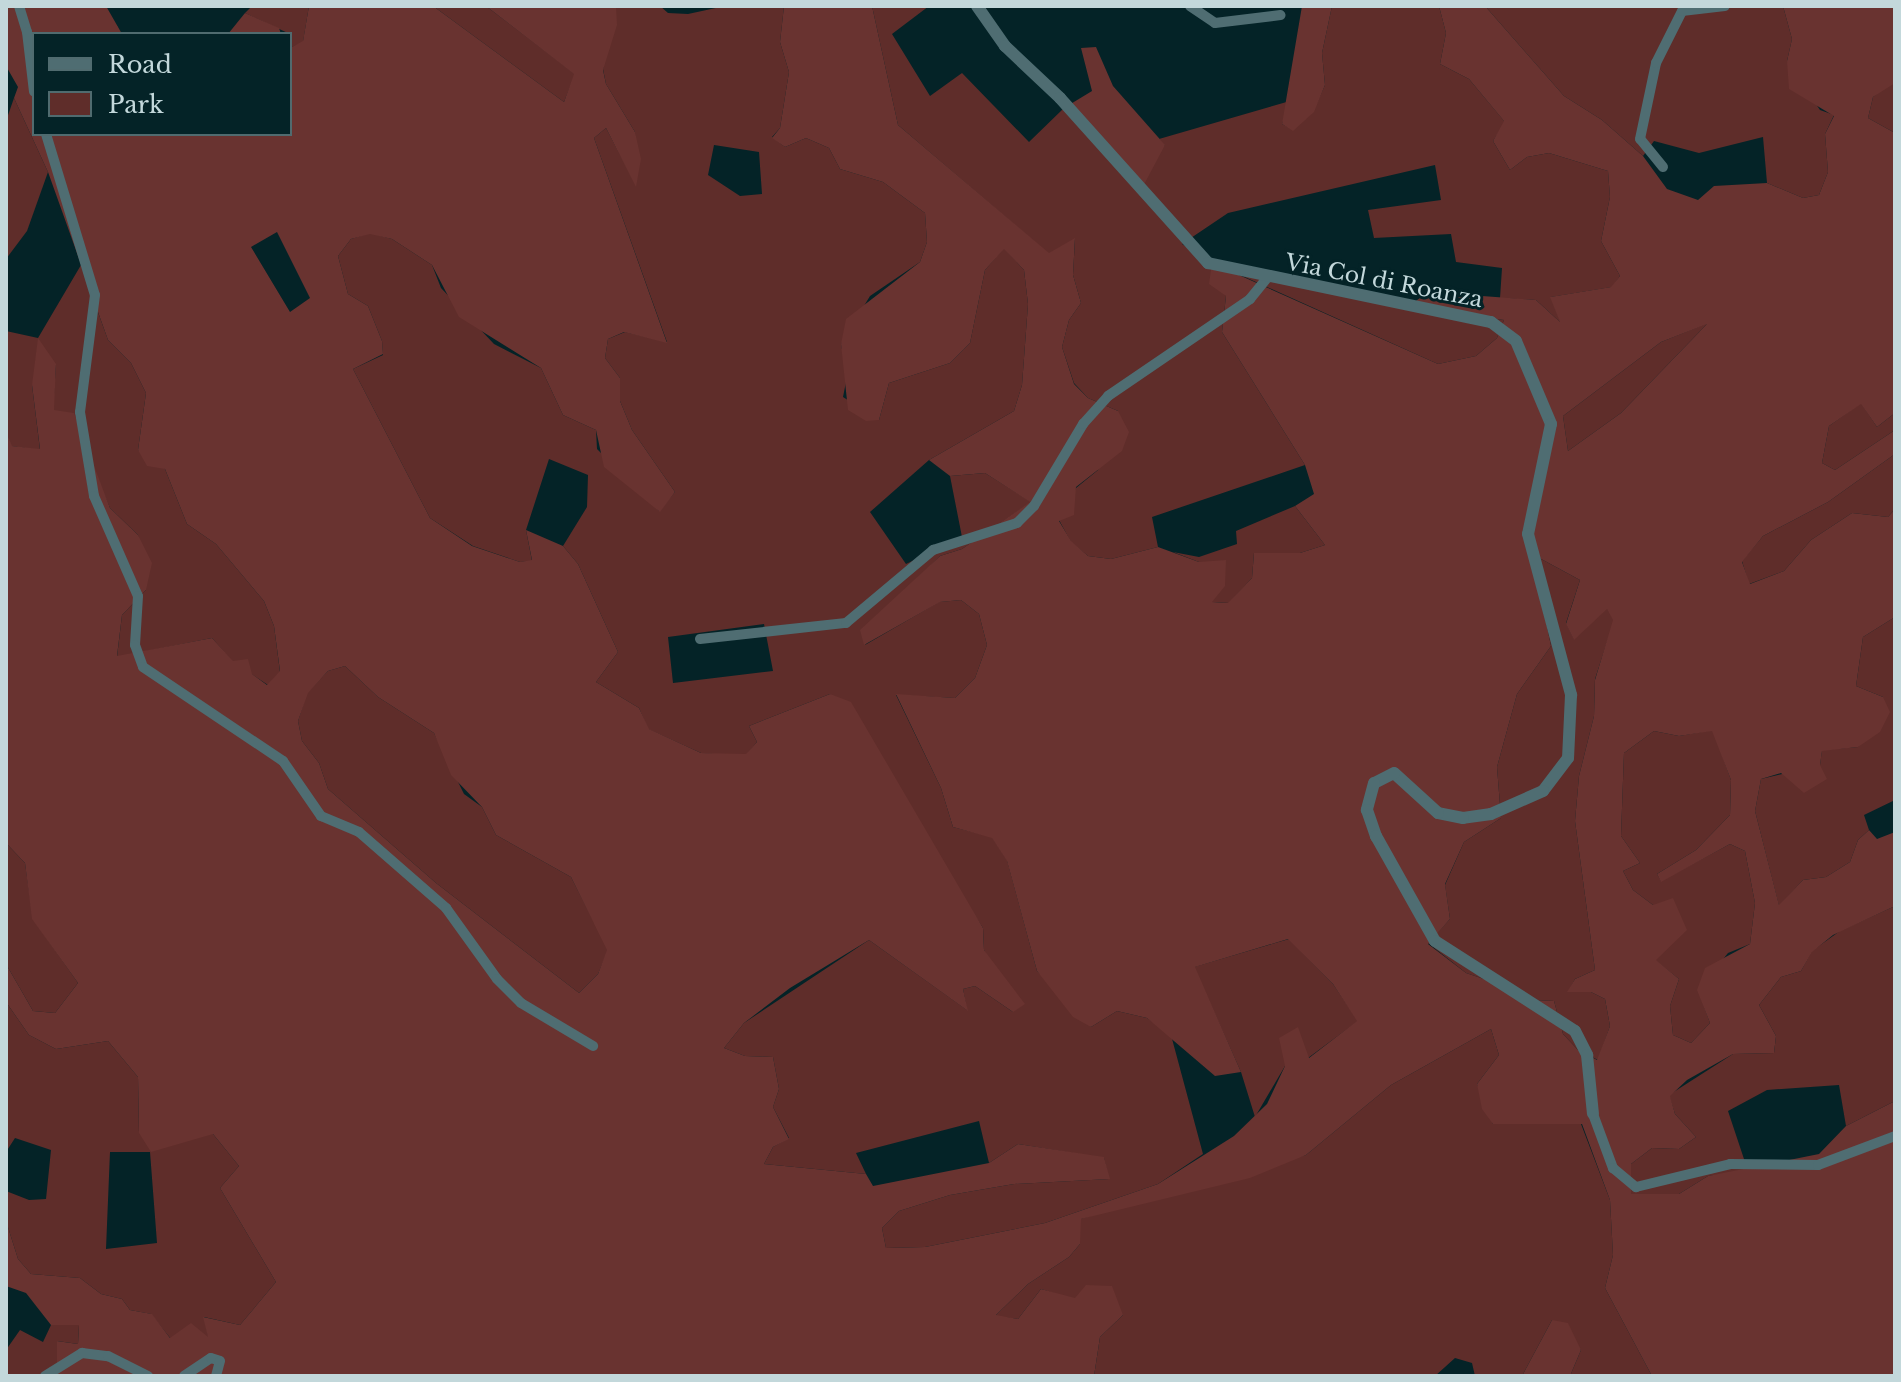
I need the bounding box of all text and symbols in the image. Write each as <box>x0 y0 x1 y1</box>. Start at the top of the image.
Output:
legend <box>32 32 292 136</box>
text: Road <box>108 50 172 79</box>
text: Park <box>108 90 164 119</box>
street label: Via Col di Roanza <box>1283 249 1485 313</box>

